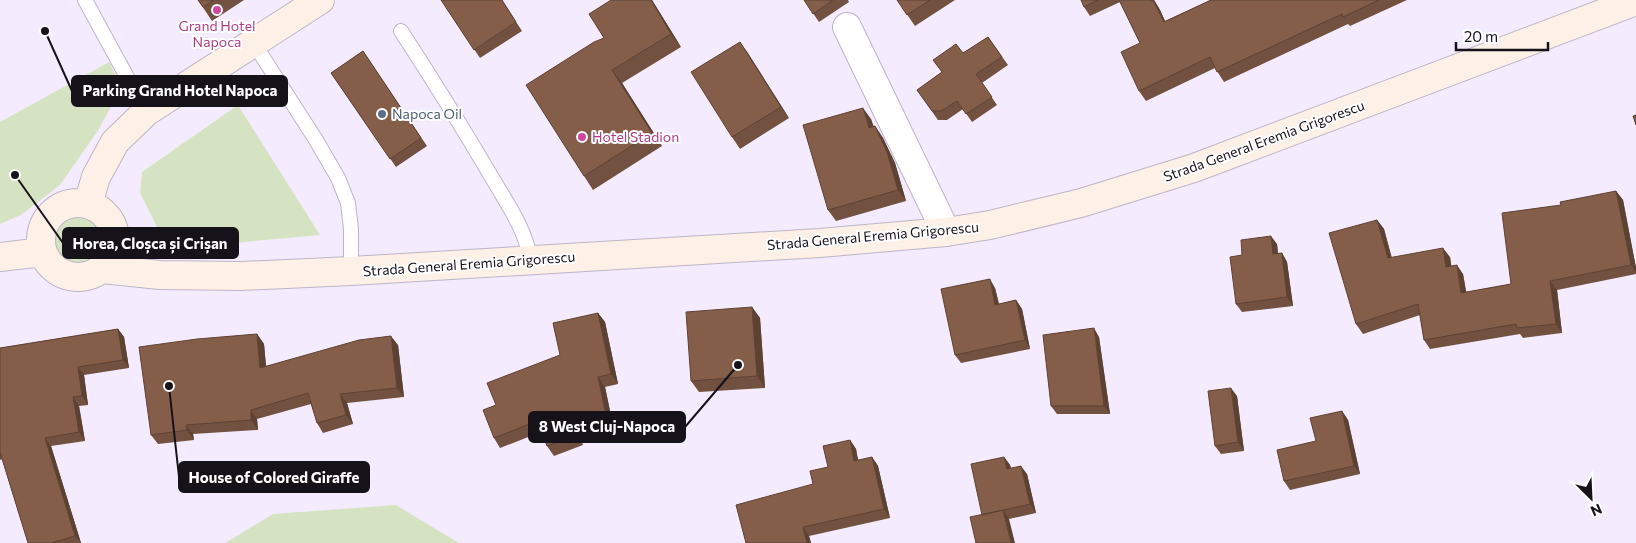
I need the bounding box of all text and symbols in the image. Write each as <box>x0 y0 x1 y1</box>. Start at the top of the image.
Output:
marker: Grand Hotel Napoca <box>211 4 223 16</box>
place label: Grand Hotel Napoca <box>178 17 256 50</box>
scale bar <box>1456 20 1548 52</box>
text: 20 m <box>1464 27 1498 45</box>
callout: Parking Grand Hotel Napoca <box>72 76 287 106</box>
text: Parking Grand Hotel Napoca <box>82 81 278 99</box>
street label: Strada General Eremia Grigorescu <box>1161 96 1367 185</box>
place label: Napoca Oil <box>392 105 462 122</box>
marker: Napoca Oil <box>376 108 388 120</box>
place label: Hotel Stadion <box>592 128 679 145</box>
marker: Hotel Stadion <box>576 131 588 143</box>
street label: Strada General Eremia Grigorescu <box>766 218 980 253</box>
callout: Horea, Cloșca și Crișan <box>63 228 238 258</box>
text: Horea, Cloșca și Crișan <box>72 234 228 254</box>
street label: Strada General Eremia Grigorescu <box>362 248 576 279</box>
callout: 8 West Cluj-Napoca <box>529 412 685 442</box>
text: 8 West Cluj-Napoca <box>539 417 675 435</box>
callout: House of Colored Giraffe <box>179 462 369 492</box>
text: House of Colored Giraffe <box>189 468 359 486</box>
north arrow <box>1566 473 1616 523</box>
text: N <box>1588 500 1605 520</box>

